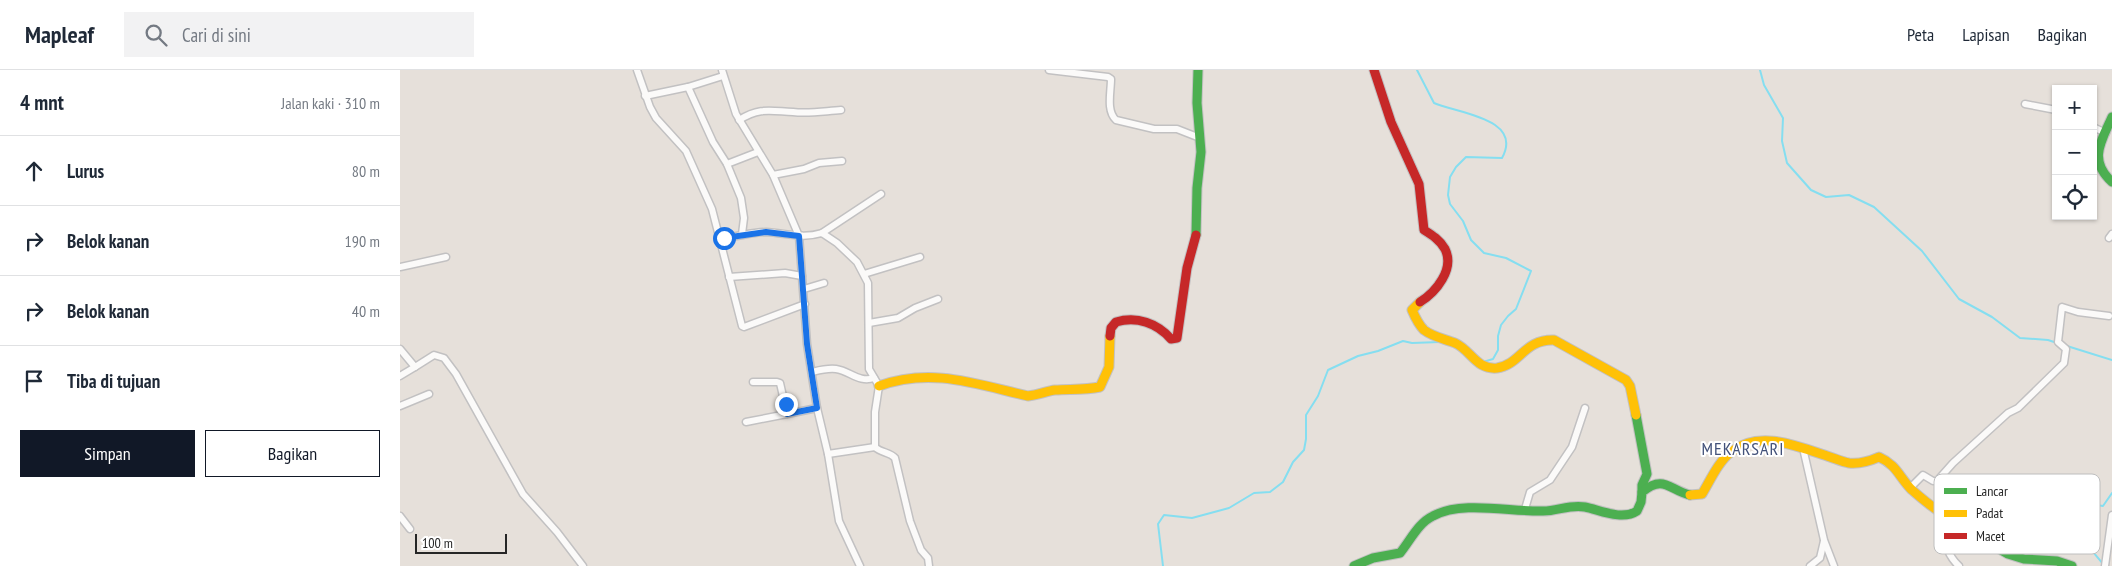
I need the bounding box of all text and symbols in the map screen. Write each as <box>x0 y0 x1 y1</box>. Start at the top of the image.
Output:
search box <box>124 12 474 57</box>
text: Mapleaf <box>25 19 94 50</box>
icon: search <box>142 21 170 49</box>
text: Cari di sini <box>182 23 251 47</box>
text: Peta <box>1907 23 1934 46</box>
text: Lapisan <box>1962 23 2010 46</box>
text: Bagikan <box>2038 23 2087 46</box>
map controls <box>2052 85 2097 220</box>
button: + <box>2052 85 2097 130</box>
text: 4 mnt <box>20 89 64 116</box>
text: Jalan kaki · 310 m <box>281 93 380 113</box>
button: − <box>2052 130 2097 175</box>
icon: ahead <box>20 157 48 185</box>
text: Lurus <box>67 159 104 183</box>
text: 80 m <box>352 161 380 181</box>
button: locate <box>2052 175 2097 220</box>
icon: right <box>20 227 48 255</box>
route start <box>713 227 736 250</box>
text: Belok kanan <box>67 229 149 253</box>
text: 190 m <box>345 231 380 251</box>
icon: right <box>20 297 48 325</box>
text: Belok kanan <box>67 299 149 323</box>
text: 40 m <box>352 301 380 321</box>
icon: arrive <box>20 367 48 395</box>
text: Tiba di tujuan <box>67 369 160 393</box>
route end <box>775 393 798 416</box>
button: Simpan <box>20 430 195 477</box>
button: Bagikan <box>205 430 380 477</box>
district label: MEKARSARI <box>1702 437 1784 460</box>
legend <box>1934 474 2100 554</box>
text: Lancar <box>1976 482 2008 500</box>
text: Padat <box>1976 504 2003 522</box>
text: Macet <box>1976 527 2005 545</box>
scale bar <box>415 531 508 554</box>
text: 100 m <box>422 534 453 552</box>

